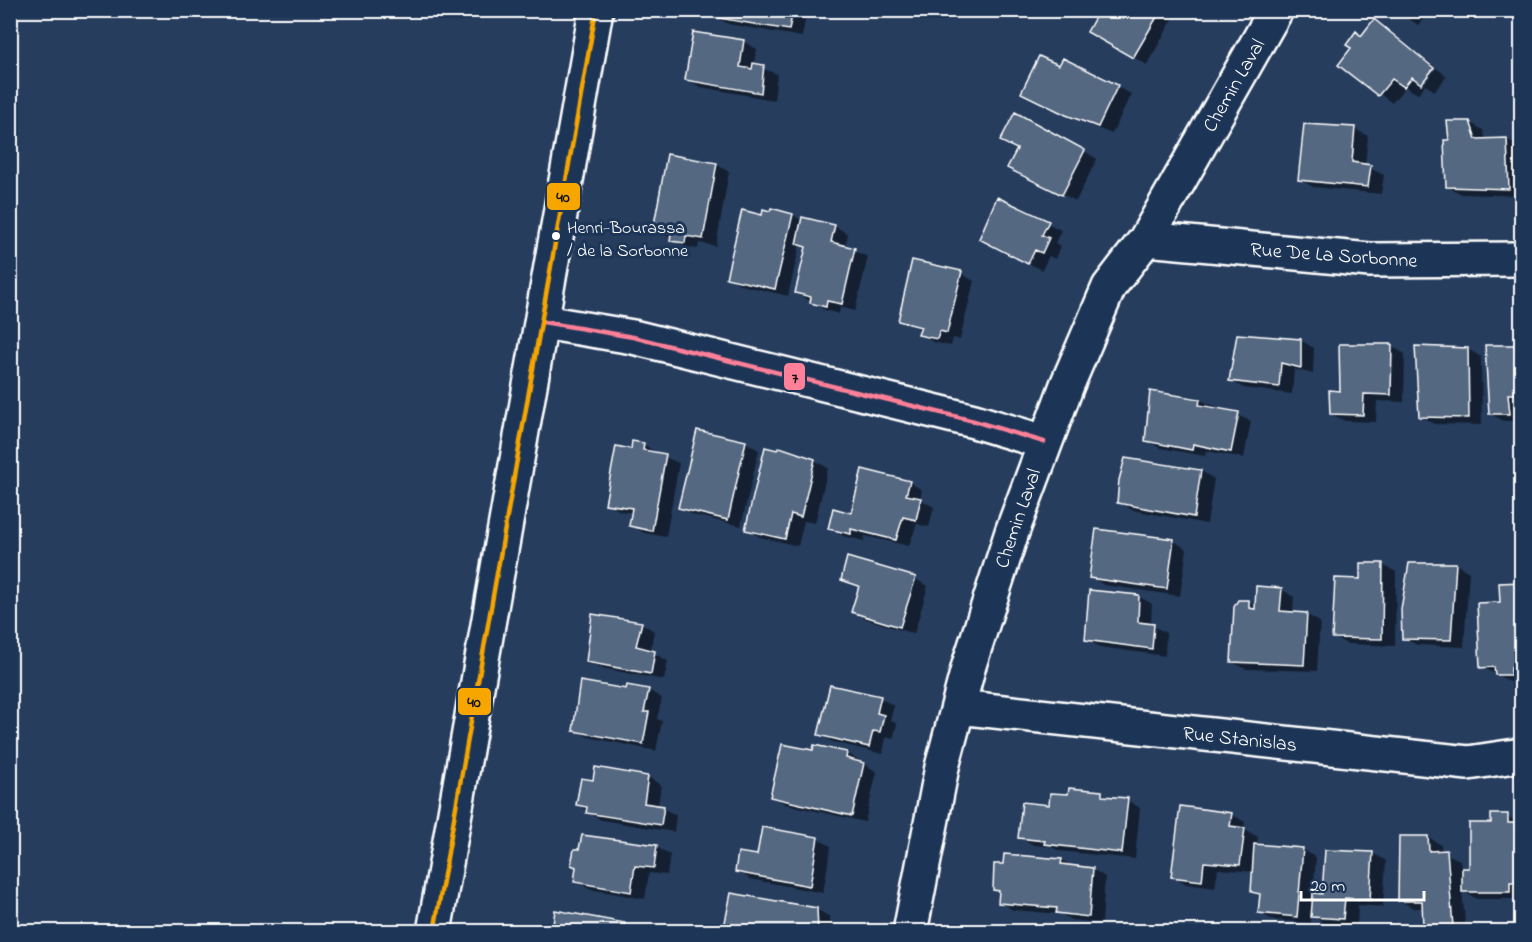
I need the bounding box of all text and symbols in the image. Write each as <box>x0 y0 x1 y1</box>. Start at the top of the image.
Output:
street label: Chemin Laval <box>1197 34 1274 138</box>
line badge: 40 <box>546 182 581 211</box>
text: 40 <box>555 186 570 210</box>
place label: Henri-Bourassa / de la Sorbonne <box>567 216 689 265</box>
marker: Henri-Bourassa / de la Sorbonne <box>550 230 562 242</box>
street label: Rue De La Sorbonne <box>1249 236 1418 277</box>
line badge: 7 <box>783 362 806 391</box>
text: 7 <box>792 367 799 391</box>
street label: Chemin Laval <box>989 465 1050 572</box>
line badge: 40 <box>457 687 492 716</box>
text: 40 <box>466 691 481 715</box>
street label: Rue Stanislas <box>1181 720 1298 761</box>
scale bar <box>1301 864 1424 902</box>
text: 20 m <box>1310 874 1345 900</box>

